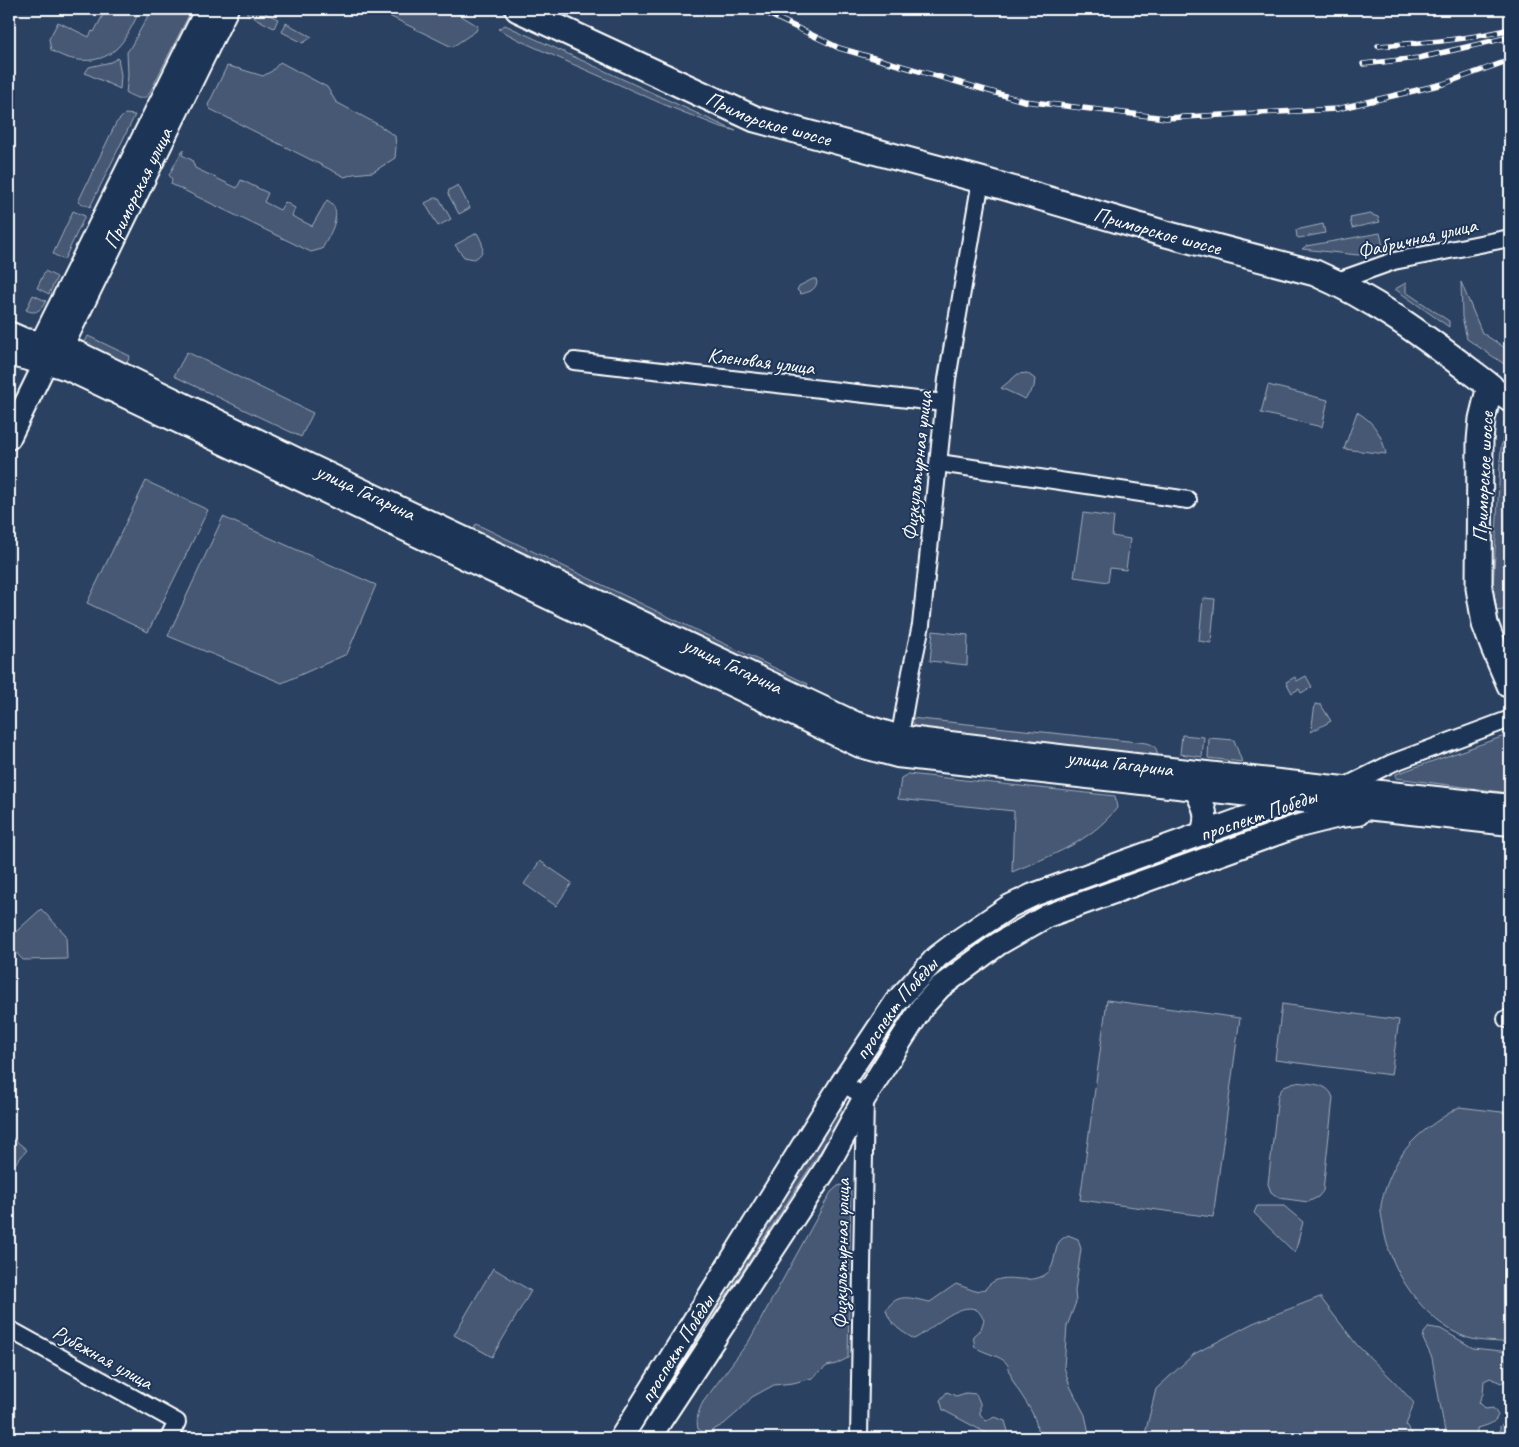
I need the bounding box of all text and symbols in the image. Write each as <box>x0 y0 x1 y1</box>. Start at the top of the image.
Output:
street label: Приморское шоссе <box>702 85 835 152</box>
street label: Приморская улица <box>97 122 179 253</box>
street label: Приморское шоссе <box>1091 201 1225 261</box>
street label: Фабричная улица <box>1355 211 1481 264</box>
street label: Кленовая улица <box>706 342 818 381</box>
street label: Физкультурная улица <box>896 388 939 542</box>
street label: Приморское шоссе <box>1467 410 1499 543</box>
street label: улица Гагарина <box>310 457 421 527</box>
street label: улица Гагарина <box>677 630 788 701</box>
street label: улица Гагарина <box>1064 744 1176 782</box>
street label: проспект Победы <box>1196 782 1322 847</box>
street label: проспект Победы <box>848 951 944 1065</box>
street label: Физкультурная улица <box>827 1177 856 1329</box>
street label: проспект Победы <box>633 1289 721 1408</box>
street label: Рубежная улица <box>48 1319 159 1396</box>

